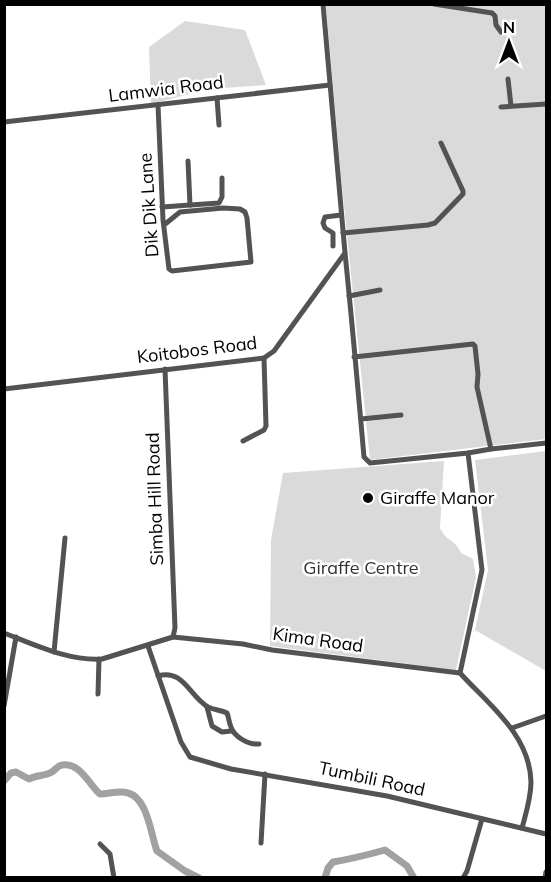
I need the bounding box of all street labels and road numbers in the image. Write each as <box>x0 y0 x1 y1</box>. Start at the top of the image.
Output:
street label: Lamwia Road <box>107 70 225 107</box>
street label: Dik Dik Lane <box>133 152 164 258</box>
street label: Koitobos Road <box>135 331 258 368</box>
street label: Simba Hill Road <box>141 432 168 566</box>
street label: Kima Road <box>271 622 365 657</box>
street label: Tumbili Road <box>317 756 427 801</box>

